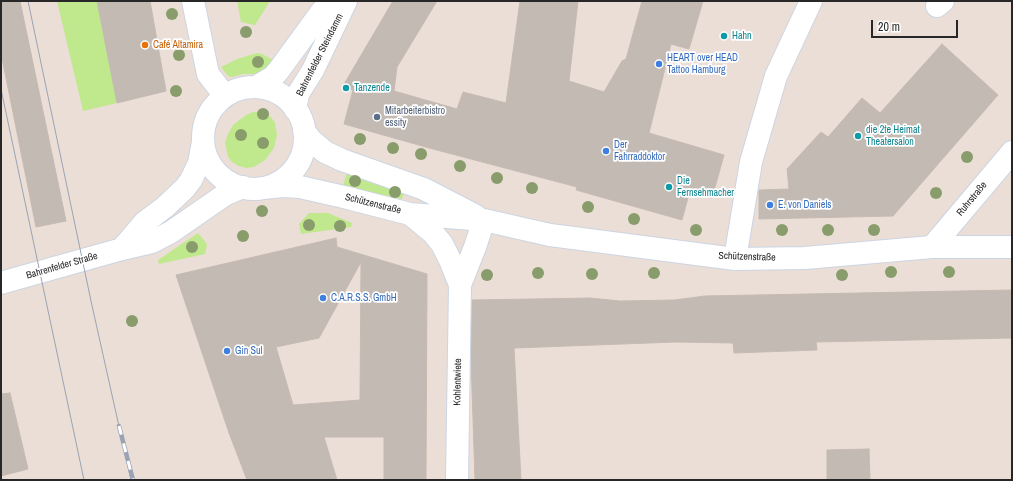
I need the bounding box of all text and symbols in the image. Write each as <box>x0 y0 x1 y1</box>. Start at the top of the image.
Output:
street label: Bahrenfelder Steindamm <box>294 12 346 98</box>
scale bar <box>873 12 960 38</box>
text: 20 m <box>878 19 900 35</box>
place label: Hahn <box>732 30 752 42</box>
marker: Hahn <box>719 31 729 41</box>
place label: Café Altamira <box>153 39 203 51</box>
marker: Café Altamira <box>140 40 150 50</box>
place label: HEART over HEAD Tattoo Hamburg <box>667 52 738 76</box>
marker: HEART over HEAD Tattoo Hamburg <box>654 59 664 69</box>
place label: Tanzende <box>354 82 390 94</box>
marker: Tanzende <box>341 83 351 93</box>
place label: Mitarbeiterbistro essity <box>385 105 445 128</box>
marker: Mitarbeiterbistro essity <box>372 112 382 122</box>
place label: die 2te Heimat Theatersalon <box>866 124 920 148</box>
marker: die 2te Heimat Theatersalon <box>853 131 863 141</box>
place label: Der Fahrraddoktor <box>614 139 665 162</box>
marker: Der Fahrraddoktor <box>601 146 611 156</box>
place label: Die Fernsehmacher <box>677 175 734 198</box>
street label: Ruhrstraße <box>954 179 990 219</box>
marker: Die Fernsehmacher <box>664 182 674 192</box>
street label: Schützenstraße <box>344 191 402 217</box>
place label: E. von Daniels <box>778 199 831 211</box>
marker: E. von Daniels <box>765 200 775 210</box>
street label: Bahrenfelder Straße <box>25 250 99 282</box>
street label: Schützenstraße <box>718 250 776 264</box>
place label: C.A.R.S.S. GmbH <box>331 292 397 304</box>
marker: C.A.R.S.S. GmbH <box>318 293 328 303</box>
place label: Gin Sul <box>235 345 262 357</box>
marker: Gin Sul <box>222 346 232 356</box>
street label: Kohlentwiete <box>452 358 464 406</box>

